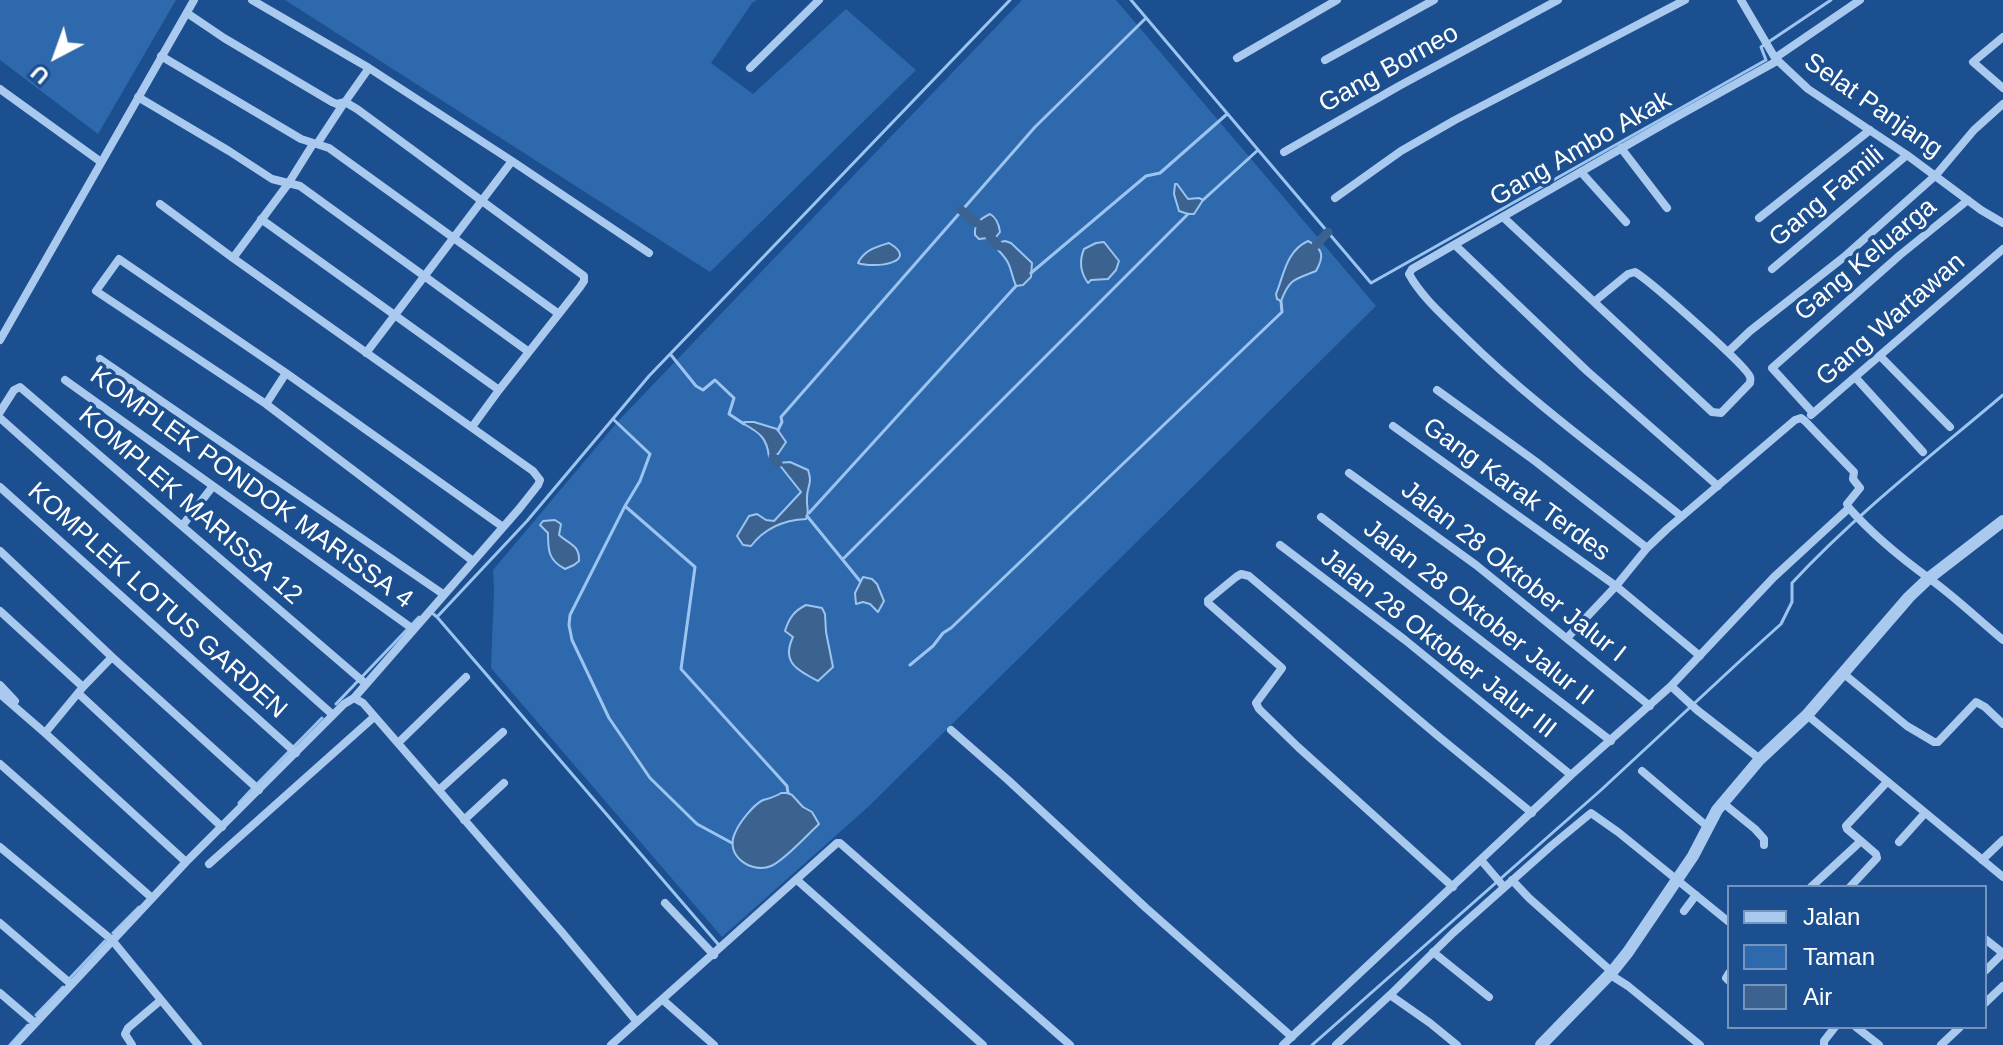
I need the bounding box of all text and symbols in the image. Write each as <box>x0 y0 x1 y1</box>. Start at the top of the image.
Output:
north arrow <box>16 16 96 96</box>
street label: Gang Borneo <box>1314 18 1464 120</box>
street label: Selat Panjang <box>1798 47 1948 165</box>
text: U <box>26 60 54 89</box>
street label: Gang Ambo Akak <box>1485 85 1677 213</box>
street label: Gang Famili <box>1763 140 1891 254</box>
street label: Gang Keluarga <box>1789 192 1943 328</box>
street label: Gang Wartawan <box>1810 247 1972 393</box>
street label: KOMPLEK PONDOK MARISSA 4 <box>83 360 419 616</box>
street label: KOMPLEK MARISSA 12 <box>72 400 308 612</box>
street label: Gang Karak Terdes <box>1416 412 1616 568</box>
street label: Jalan 28 Oktober Jalur I <box>1395 475 1631 669</box>
street label: KOMPLEK LOTUS GARDEN <box>21 476 293 726</box>
street label: Jalan 28 Oktober Jalur II <box>1357 514 1599 712</box>
street label: Jalan 28 Oktober Jalur III <box>1314 542 1562 746</box>
legend <box>1727 885 1987 1029</box>
text: Jalan <box>1803 903 1860 930</box>
text: Taman <box>1803 943 1875 970</box>
text: Air <box>1803 983 1832 1010</box>

